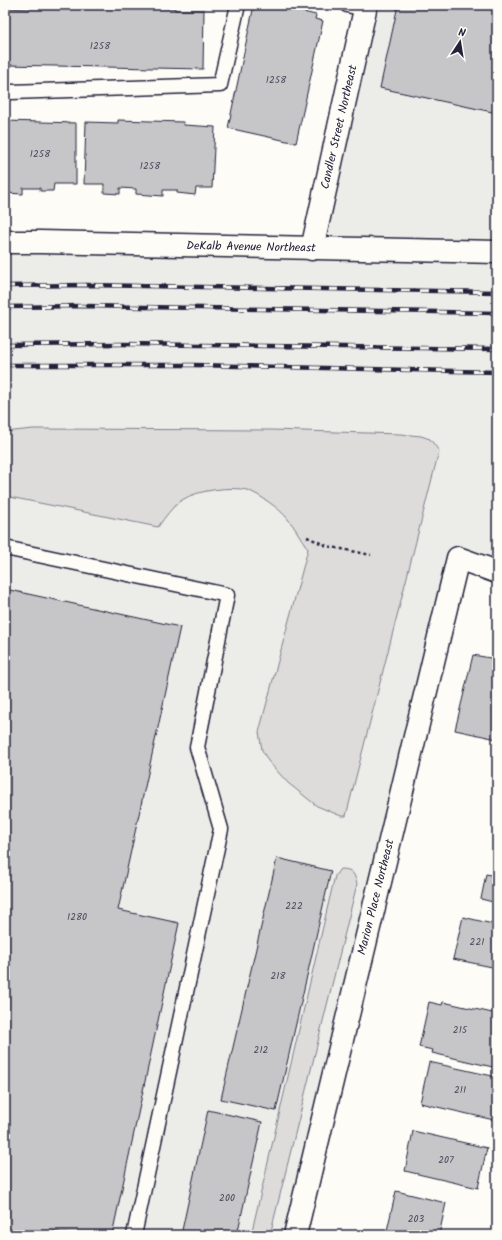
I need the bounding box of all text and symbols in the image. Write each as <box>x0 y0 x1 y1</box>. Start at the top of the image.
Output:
north arrow <box>440 22 480 62</box>
text: N <box>457 24 467 43</box>
house number: 1258 <box>90 38 111 54</box>
street label: Candler Street Northeast <box>315 63 363 191</box>
house number: 1258 <box>266 72 287 88</box>
house number: 1258 <box>30 146 51 162</box>
house number: 1258 <box>140 158 161 174</box>
street label: DeKalb Avenue Northeast <box>186 236 316 258</box>
street label: Marion Place Northeast <box>352 837 400 957</box>
house number: 222 <box>285 898 303 914</box>
house number: 1280 <box>67 909 87 925</box>
house number: 221 <box>470 934 484 950</box>
house number: 218 <box>271 968 286 984</box>
house number: 215 <box>453 1022 468 1038</box>
house number: 212 <box>254 1042 269 1058</box>
house number: 211 <box>454 1082 466 1098</box>
house number: 207 <box>438 1152 454 1168</box>
house number: 200 <box>219 1190 235 1206</box>
house number: 203 <box>408 1211 425 1227</box>

